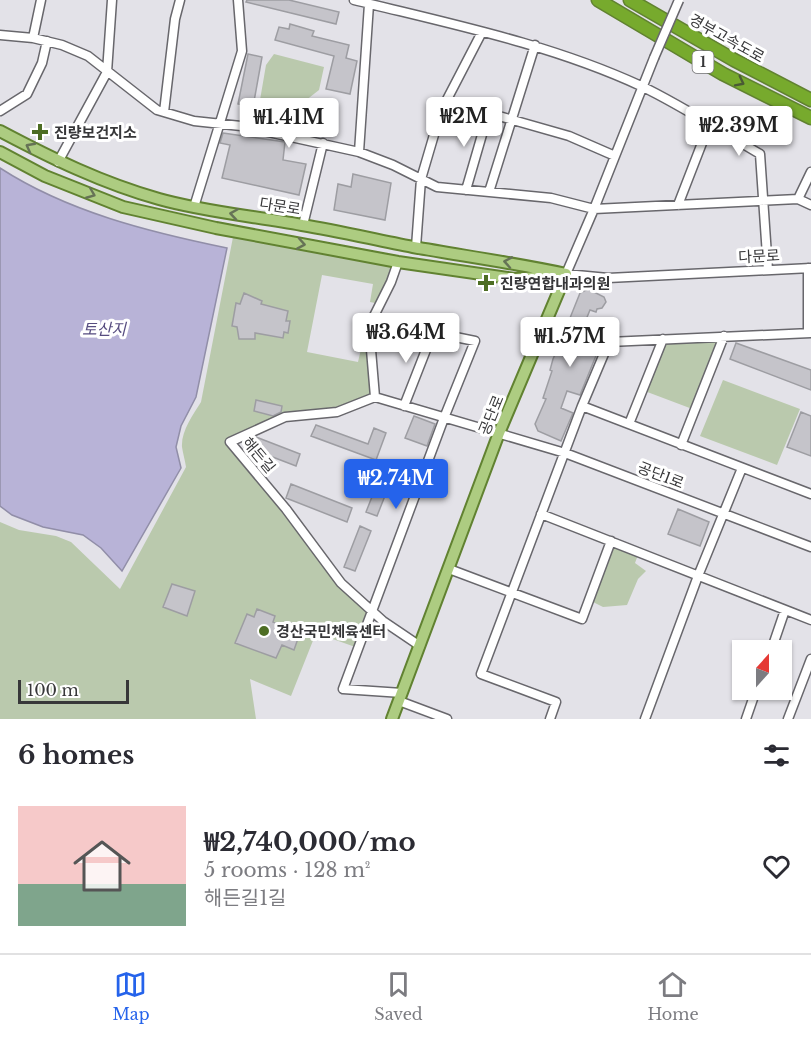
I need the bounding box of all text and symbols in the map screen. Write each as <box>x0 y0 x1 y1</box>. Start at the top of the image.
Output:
street label: 경부고속도로 <box>686 10 768 66</box>
road number: 1 <box>692 51 714 73</box>
one-way arrow <box>733 75 744 86</box>
pin: ₩2M <box>435 97 493 148</box>
pin: ₩1.41M <box>240 98 338 149</box>
text: ₩2M <box>440 104 488 128</box>
text: ₩1.41M <box>254 105 324 129</box>
pin: ₩2.39M <box>690 106 788 157</box>
text: ₩2.39M <box>699 113 779 137</box>
marker: 진량보건지소 <box>31 123 49 141</box>
place label: 진량보건지소 <box>54 123 137 142</box>
one-way arrow <box>25 143 36 154</box>
one-way arrow <box>85 187 96 199</box>
street label: 다문로 <box>258 193 302 219</box>
one-way arrow <box>229 208 238 220</box>
one-way arrow <box>296 237 306 250</box>
street label: 다문로 <box>738 245 780 267</box>
one-way arrow <box>504 256 513 268</box>
marker: 진량연합내과의원 <box>477 274 495 292</box>
place label: 진량연합내과의원 <box>500 274 610 293</box>
pin: ₩3.64M <box>357 313 455 364</box>
pin: ₩1.57M <box>521 317 619 368</box>
water label: 토산지 <box>82 319 127 339</box>
text: ₩3.64M <box>366 320 446 344</box>
text: ₩1.57M <box>534 324 606 348</box>
street label: 공단로 <box>474 392 508 438</box>
street label: 해든길 <box>238 433 280 477</box>
street label: 공단1로 <box>635 458 687 492</box>
pin: ₩2.74M <box>347 459 445 510</box>
text: ₩2.74M <box>358 466 434 490</box>
place label: 경산국민체육센터 <box>276 622 386 641</box>
marker: 경산국민체육센터 <box>257 624 271 638</box>
north arrow <box>732 640 792 700</box>
map controls <box>732 640 792 700</box>
scale bar <box>18 677 129 704</box>
text: 100 m <box>27 680 79 700</box>
text: 6 homes <box>18 739 134 771</box>
icon: filters <box>760 739 793 772</box>
text: ₩2,740,000/mo <box>204 826 416 858</box>
icon: home <box>66 830 138 902</box>
icon: heart <box>760 850 793 883</box>
text: 5 rooms · 128 m² <box>204 858 371 882</box>
text: 해든길1길 <box>204 886 287 910</box>
tab: Map <box>112 968 150 1024</box>
tab: Saved <box>374 968 423 1024</box>
tab: Home <box>647 968 699 1024</box>

